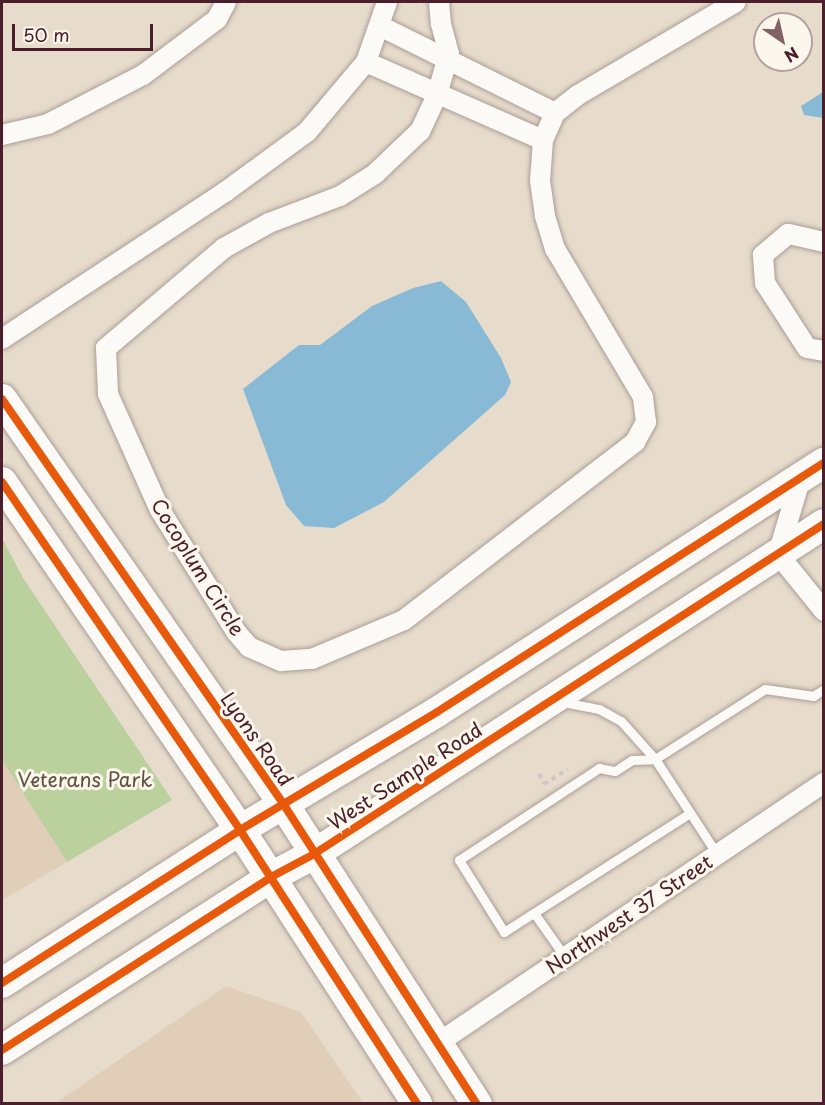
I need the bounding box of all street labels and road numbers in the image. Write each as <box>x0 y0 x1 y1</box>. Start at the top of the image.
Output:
street label: Cocoplum Circle <box>146 494 250 640</box>
street label: Lyons Road <box>216 688 298 790</box>
street label: West Sample Road <box>323 717 487 835</box>
street label: Northwest 37 Street <box>541 849 717 979</box>

